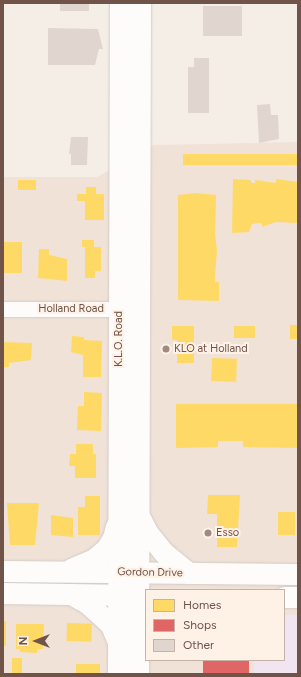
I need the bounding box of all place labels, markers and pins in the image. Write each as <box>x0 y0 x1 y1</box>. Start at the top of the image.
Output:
place label: KLO at Holland <box>174 342 248 356</box>
marker: KLO at Holland <box>161 344 171 354</box>
place label: Esso <box>216 526 239 540</box>
marker: Esso <box>203 528 213 538</box>

